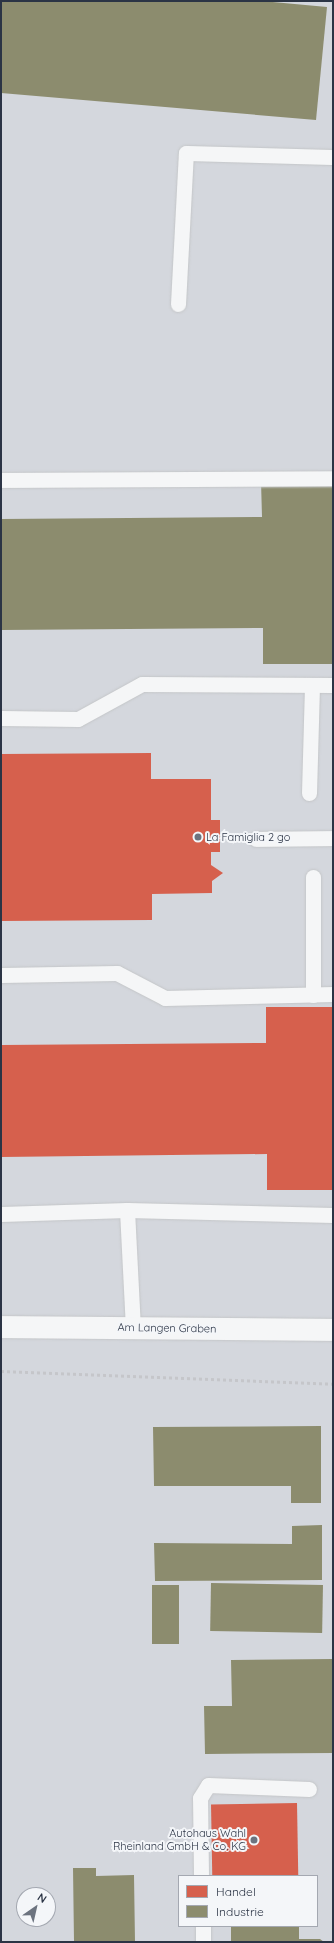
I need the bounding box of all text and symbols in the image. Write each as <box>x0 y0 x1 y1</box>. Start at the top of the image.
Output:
place label: La Famiglia 2 go <box>206 830 290 844</box>
marker: La Famiglia 2 go <box>193 832 203 842</box>
street label: Am Langen Graben <box>117 1321 217 1335</box>
place label: Autohaus Wahl Rheinland GmbH & Co. KG <box>113 1827 246 1853</box>
marker: Autohaus Wahl Rheinland GmbH & Co. KG <box>249 1835 259 1845</box>
legend <box>178 1875 318 1927</box>
text: Handel <box>216 1884 256 1899</box>
north arrow <box>16 1887 56 1927</box>
text: N <box>35 1890 49 1906</box>
text: Industrie <box>216 1904 264 1919</box>

